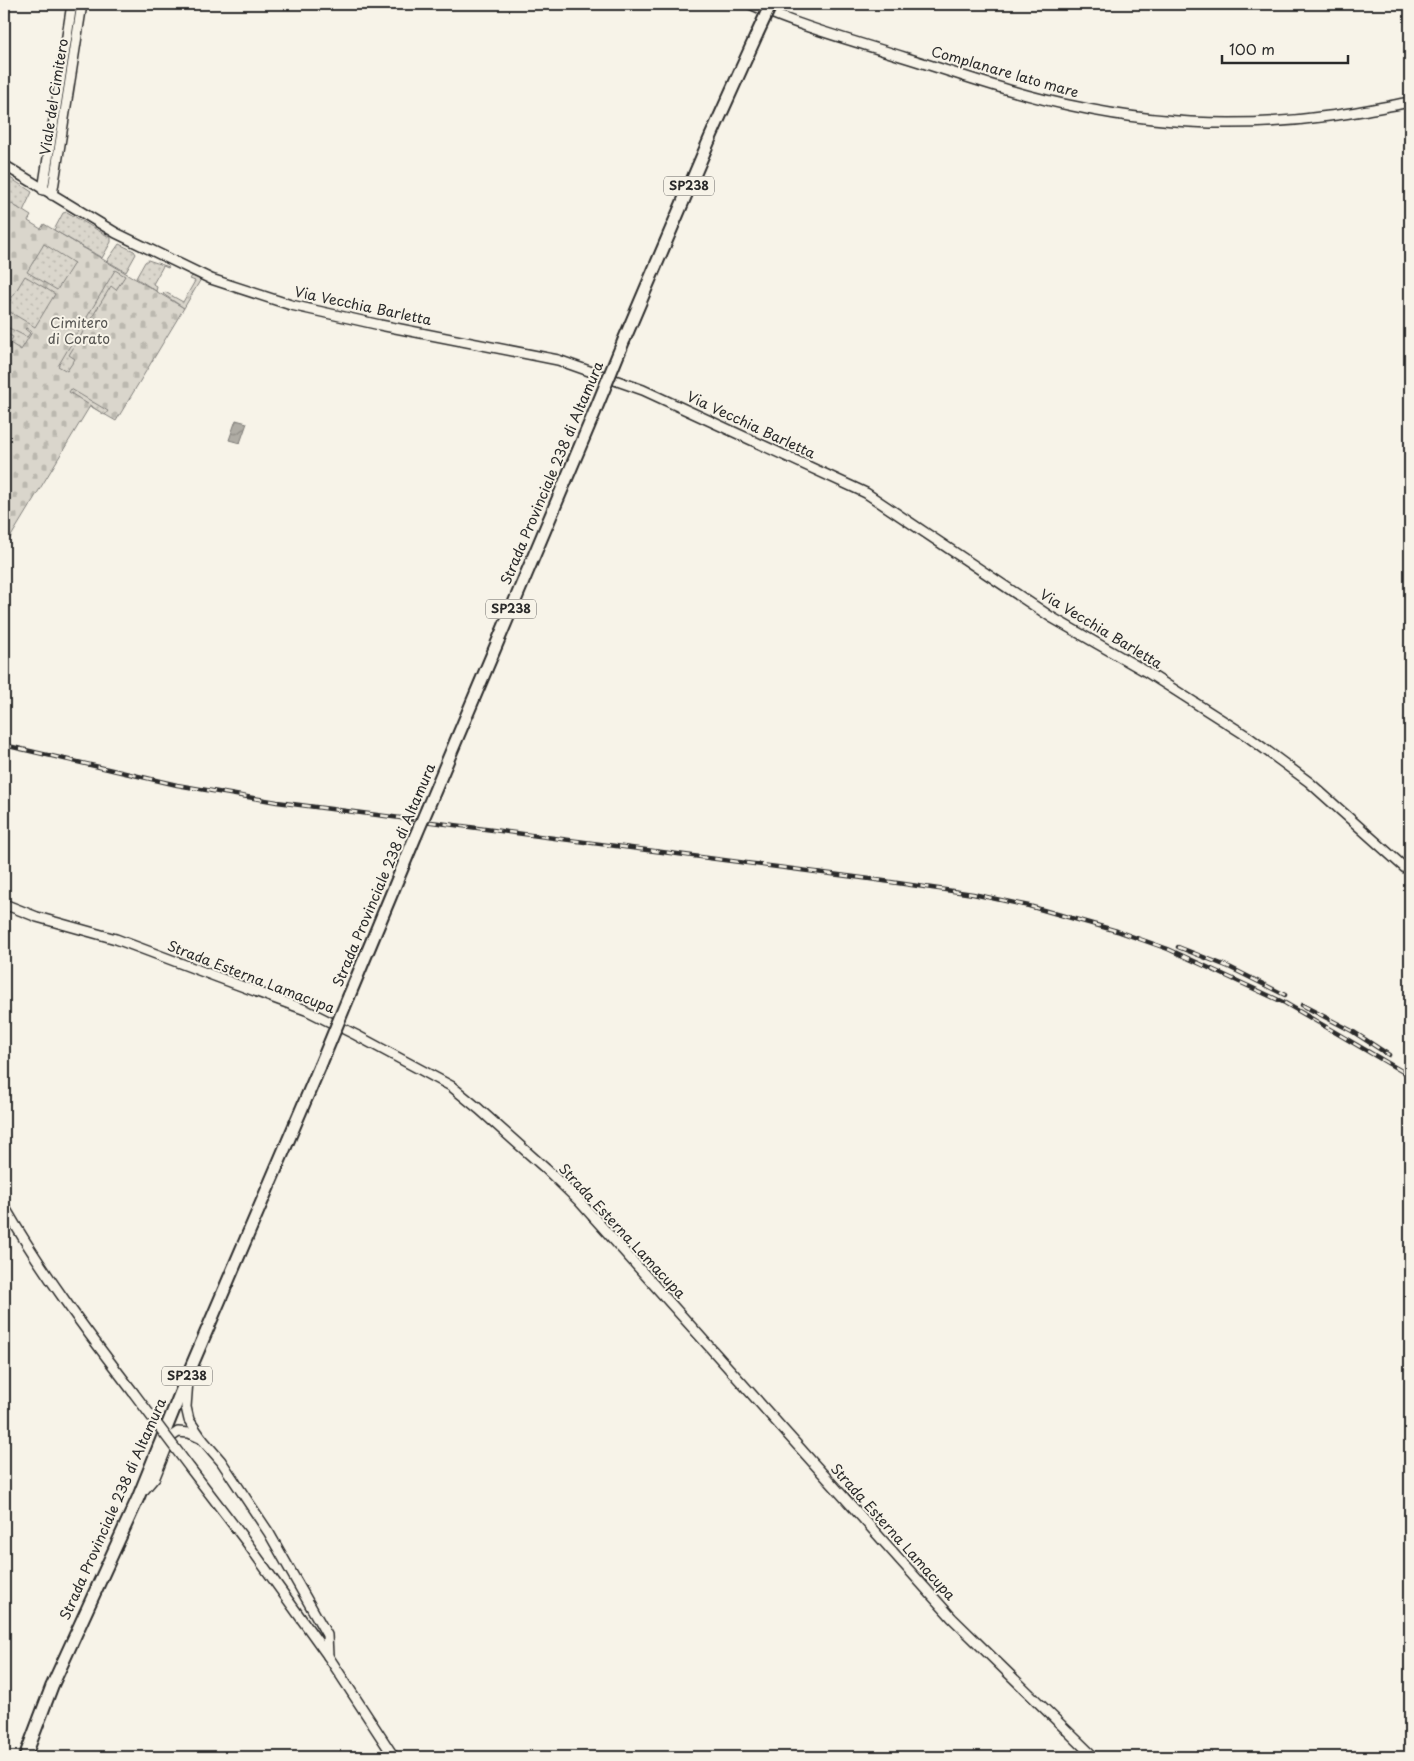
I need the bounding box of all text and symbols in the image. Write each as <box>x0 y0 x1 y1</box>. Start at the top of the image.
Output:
scale bar <box>1222 32 1348 64</box>
street label: Viale del Cimitero <box>34 37 73 157</box>
text: 100 m <box>1229 37 1275 60</box>
street label: Complanare lato mare <box>929 40 1081 103</box>
road number: SP238 <box>664 177 714 196</box>
street label: Via Vecchia Barletta <box>292 281 434 330</box>
park label: Cimitero di Corato <box>48 312 110 349</box>
street label: Strada Provinciale 238 di Altamura <box>495 357 608 588</box>
street label: Via Vecchia Barletta <box>683 385 819 464</box>
street label: Via Vecchia Barletta <box>1036 584 1167 674</box>
road number: SP238 <box>486 600 536 618</box>
street label: Strada Provinciale 238 di Altamura <box>327 759 440 990</box>
street label: Strada Esterna Lamacupa <box>164 935 338 1018</box>
street label: Strada Esterna Lamacupa <box>554 1158 691 1303</box>
road number: SP238 <box>162 1366 212 1385</box>
street label: Strada Provinciale 238 di Altamura <box>54 1394 171 1623</box>
street label: Strada Esterna Lamacupa <box>826 1459 961 1605</box>

